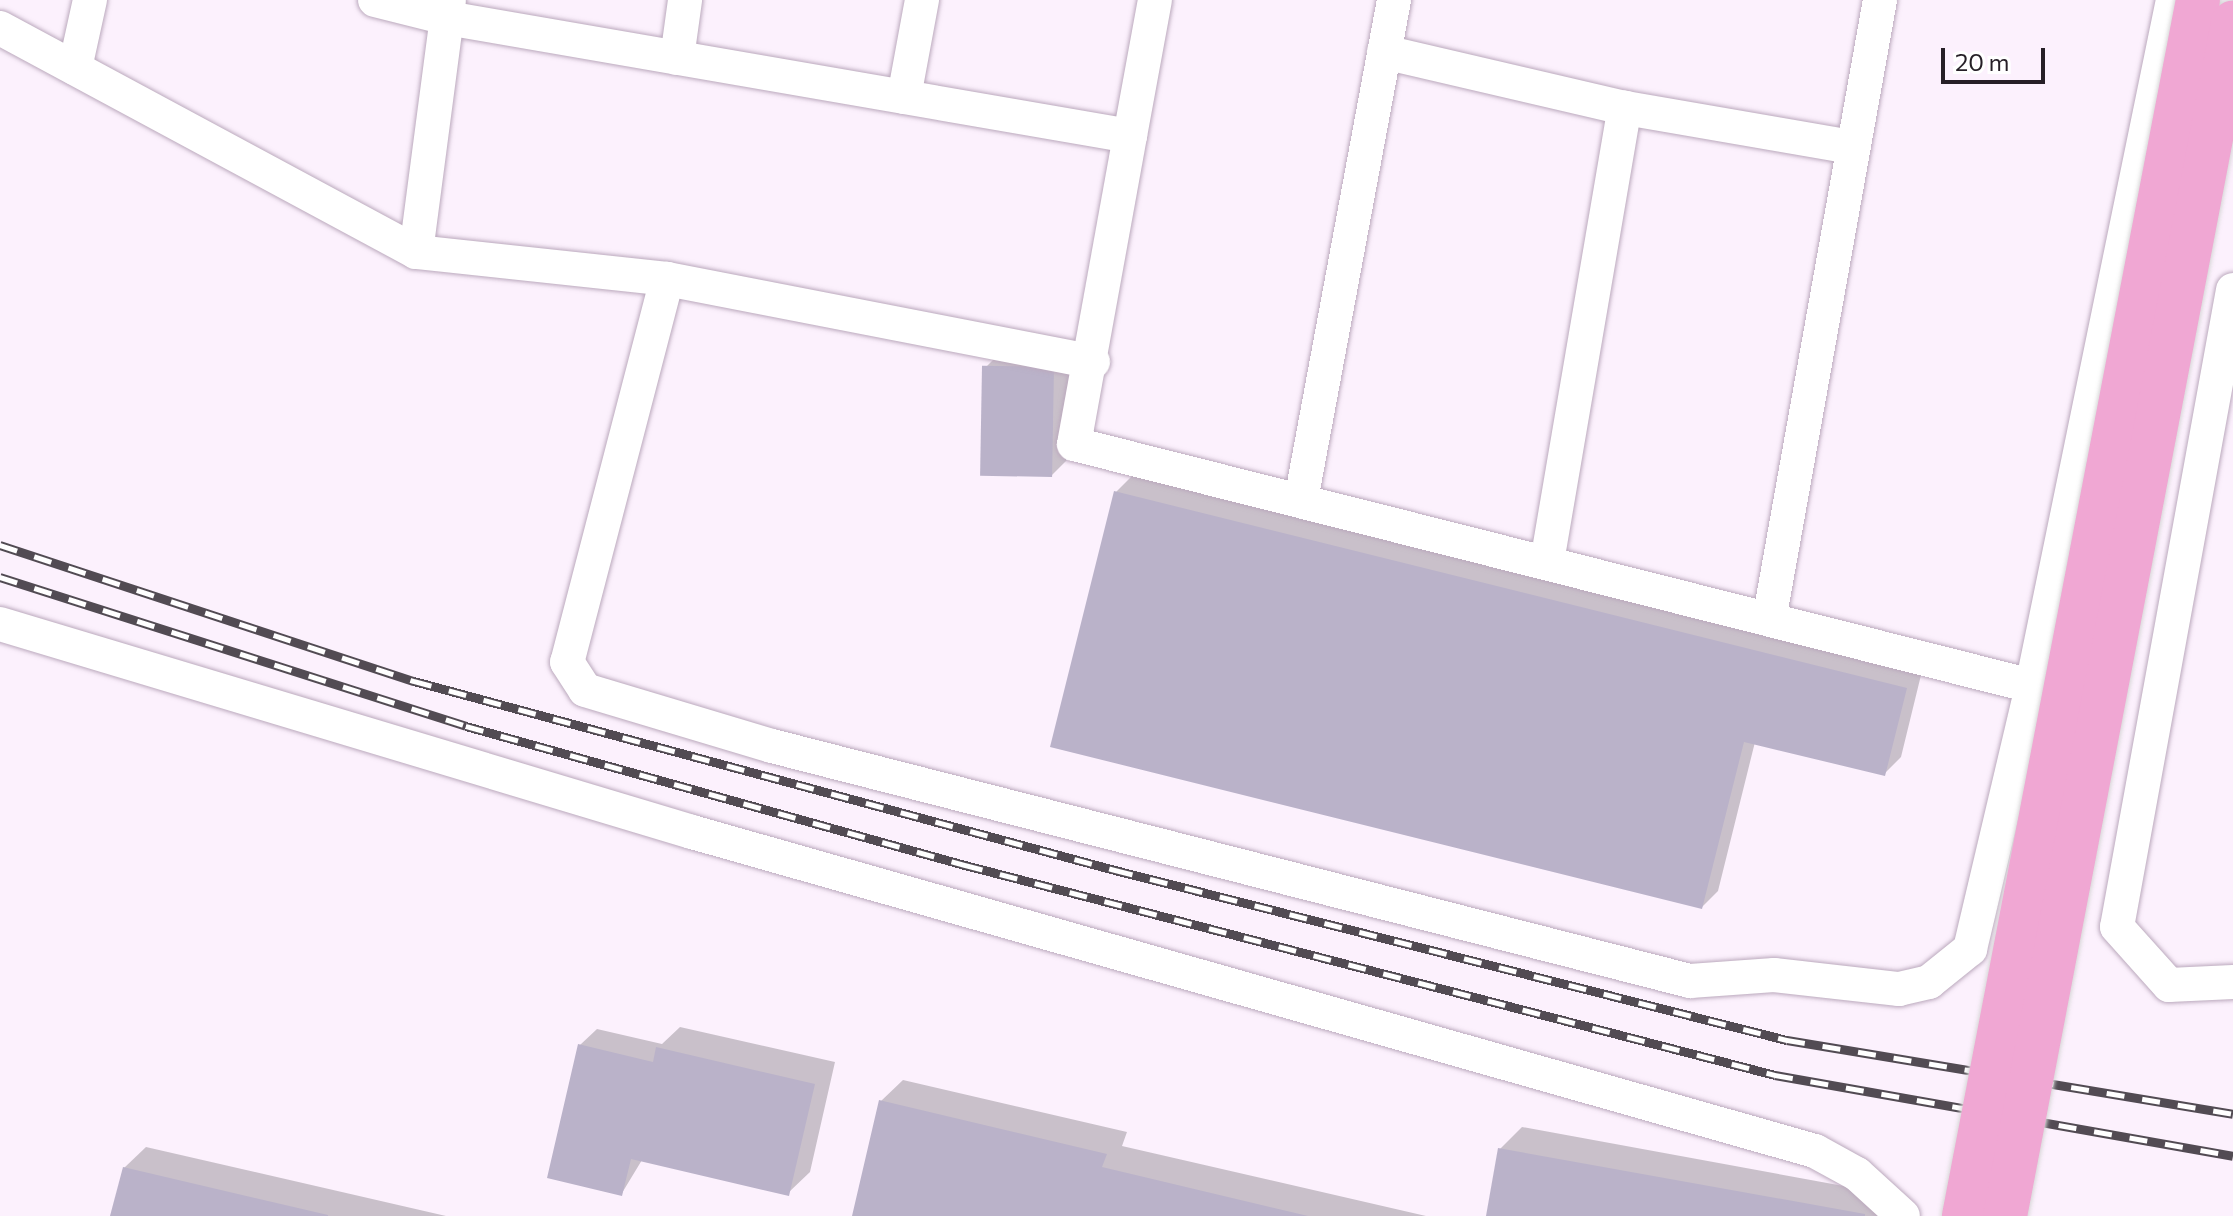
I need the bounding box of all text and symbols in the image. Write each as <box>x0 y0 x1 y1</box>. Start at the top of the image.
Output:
scale bar <box>1945 32 2049 82</box>
text: 20 m <box>1955 47 2009 76</box>

